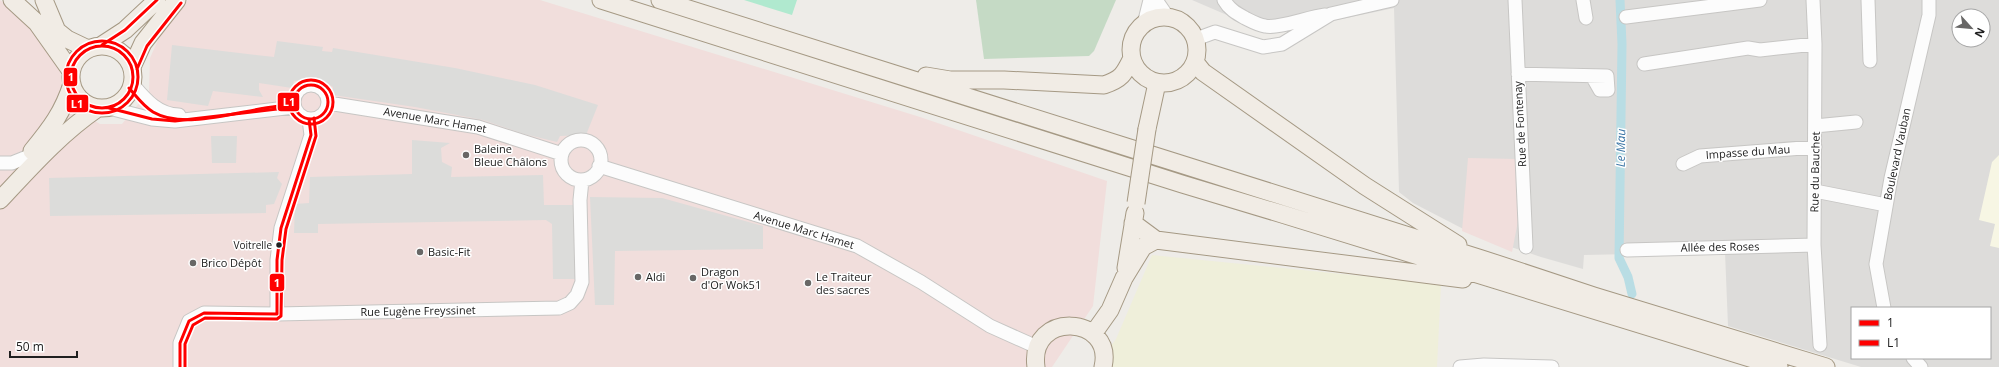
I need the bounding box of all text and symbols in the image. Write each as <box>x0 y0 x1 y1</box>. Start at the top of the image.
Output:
north arrow <box>1951 8 1991 48</box>
text: N <box>1972 25 1989 40</box>
line badge: 1 <box>63 67 78 87</box>
text: 1 <box>68 69 74 84</box>
street label: Rue de Fontenay <box>1510 80 1529 167</box>
line badge: L1 <box>277 92 300 112</box>
line badge: L1 <box>66 94 89 113</box>
text: L1 <box>283 94 295 109</box>
text: L1 <box>71 96 83 111</box>
street label: Avenue Marc Hamet <box>382 103 488 136</box>
street label: Boulevard Vauban <box>1879 106 1914 201</box>
water label: Le Mau <box>1612 128 1629 167</box>
street label: Rue du Bauchet <box>1806 131 1823 213</box>
place label: Baleine Bleue Châlons <box>474 141 547 169</box>
street label: Impasse du Mau <box>1705 141 1791 162</box>
marker: Baleine Bleue Châlons <box>461 150 471 160</box>
street label: Avenue Marc Hamet <box>752 207 856 252</box>
place label: Voitrelle <box>234 238 272 252</box>
street label: Allée des Roses <box>1680 238 1760 255</box>
marker: Voitrelle <box>274 240 284 250</box>
place label: Basic-Fit <box>428 244 471 259</box>
marker: Basic-Fit <box>415 247 425 257</box>
place label: Brico Dépôt <box>201 255 262 270</box>
marker: Brico Dépôt <box>188 258 198 268</box>
place label: Dragon d'Or Wok51 <box>701 264 761 292</box>
place label: Aldi <box>646 269 665 284</box>
place label: Le Traiteur des sacres <box>816 269 872 297</box>
marker: Aldi <box>633 272 643 282</box>
line badge: 1 <box>269 273 285 292</box>
marker: Dragon d'Or Wok51 <box>688 273 698 283</box>
text: 1 <box>274 275 280 290</box>
marker: Le Traiteur des sacres <box>803 278 813 288</box>
street label: Rue Eugène Freyssinet <box>360 302 476 319</box>
legend <box>1851 307 1991 359</box>
text: 1 <box>1887 314 1894 331</box>
scale bar <box>10 333 77 359</box>
text: L1 <box>1887 334 1900 351</box>
text: 50 m <box>16 338 44 355</box>

